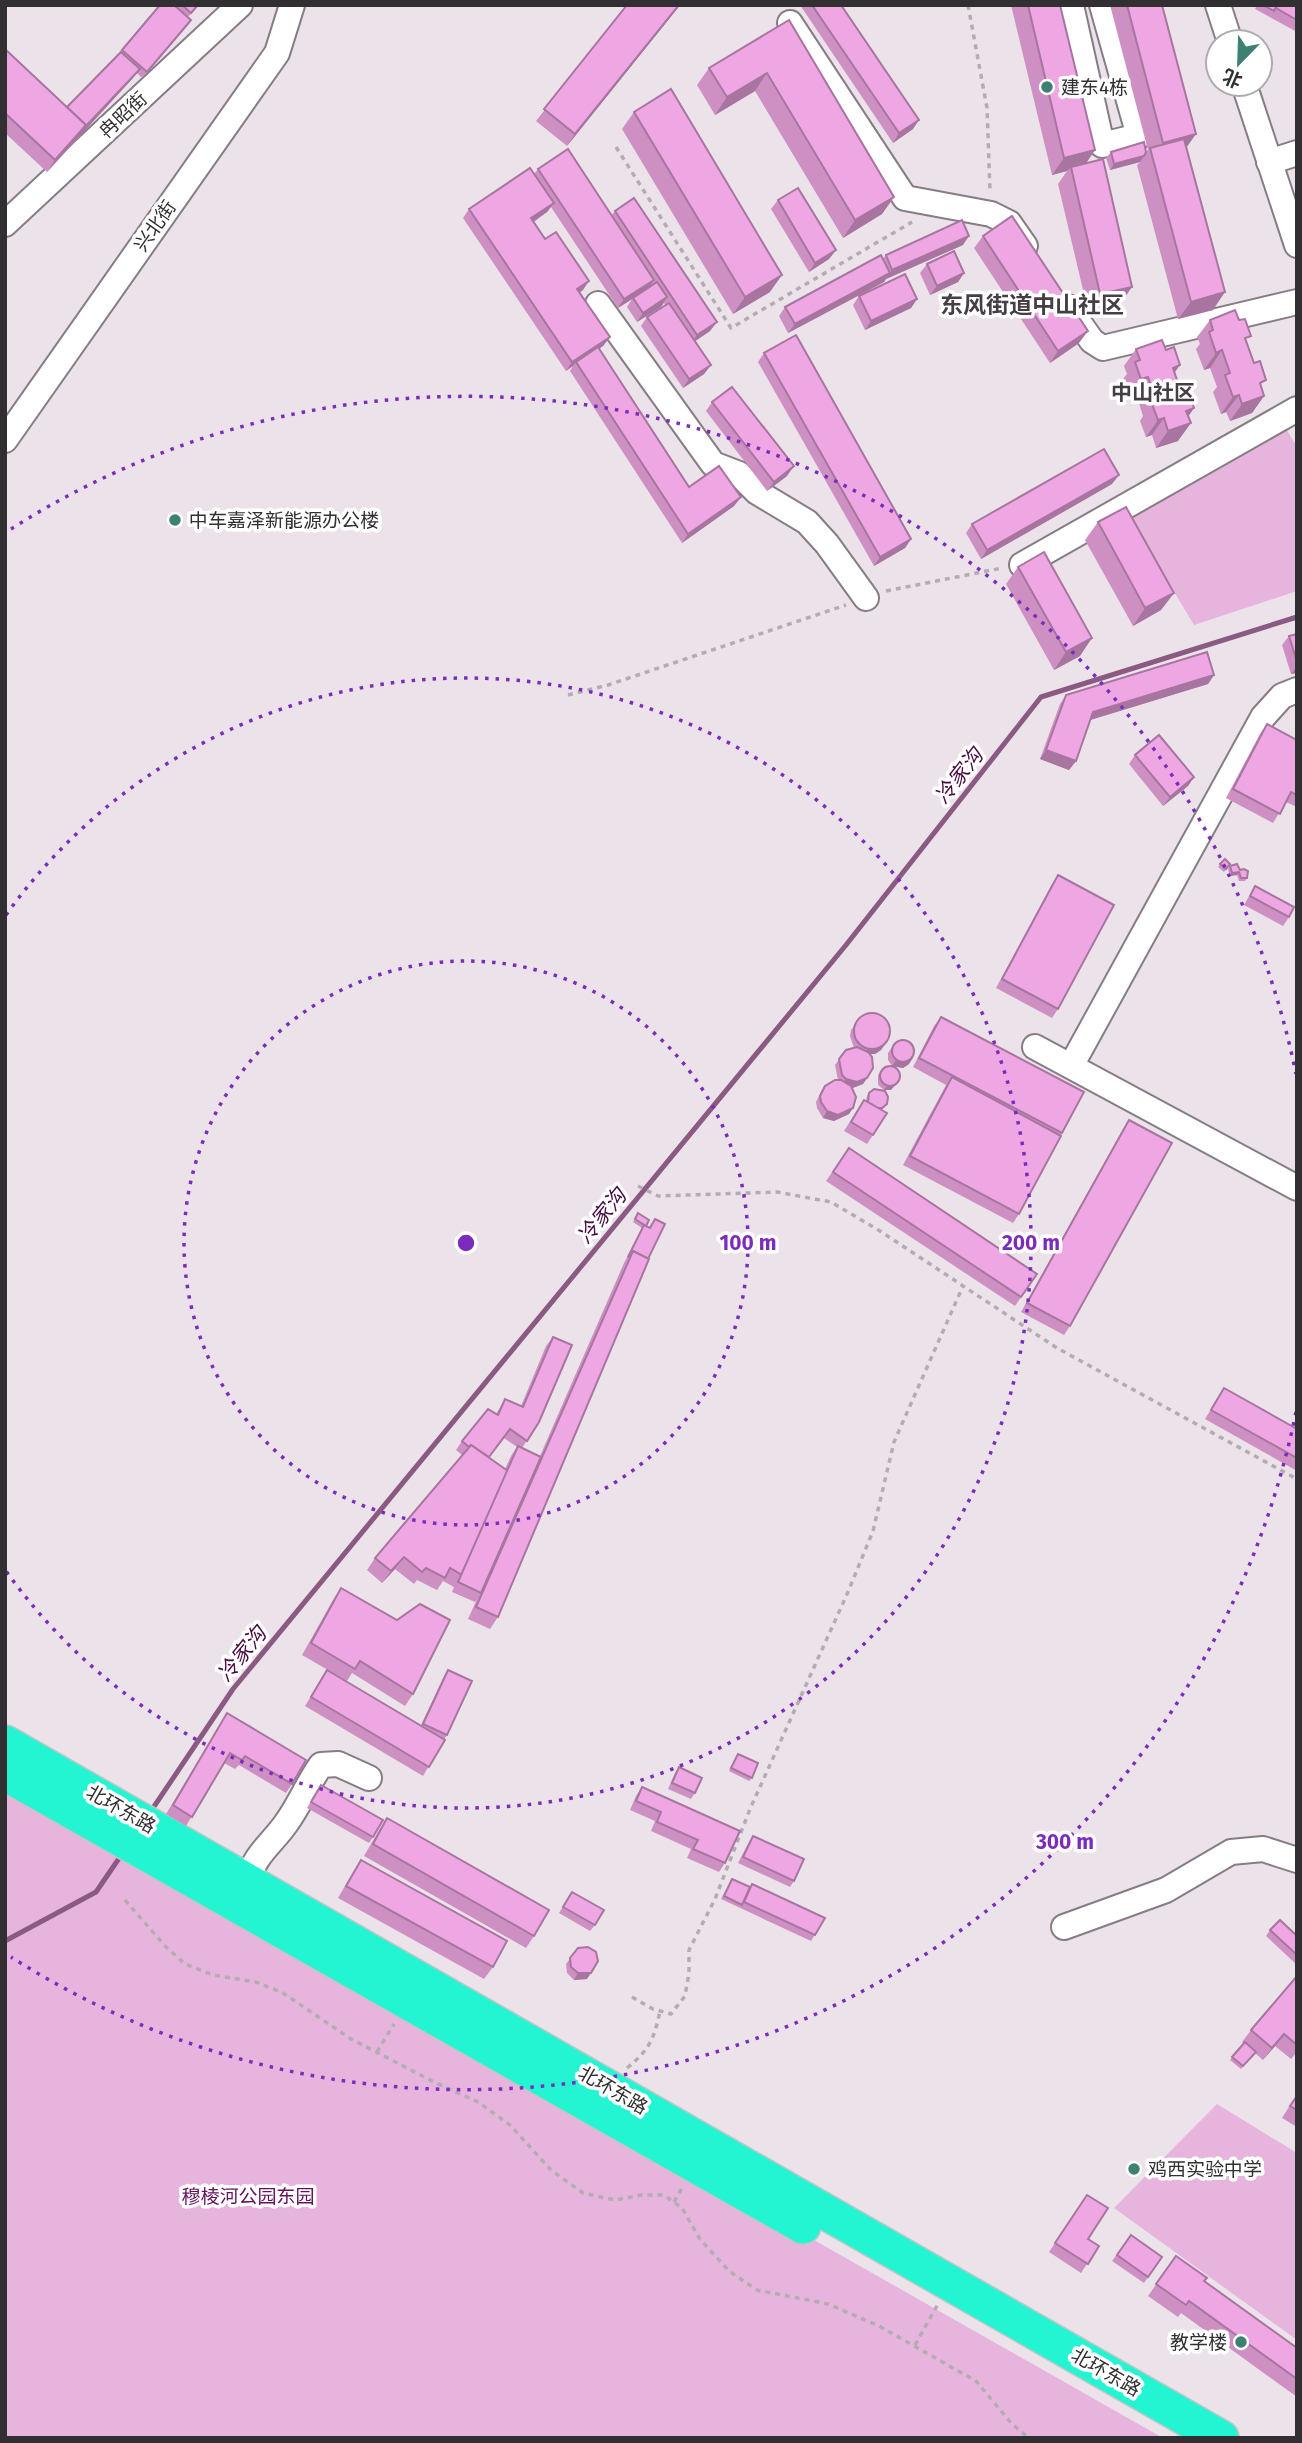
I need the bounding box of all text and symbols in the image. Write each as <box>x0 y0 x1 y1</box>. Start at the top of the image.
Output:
north arrow <box>1204 28 1274 98</box>
text: 北 <box>1219 64 1246 92</box>
place label: 建东4栋 <box>1061 76 1128 99</box>
marker: 建东4栋 <box>1039 79 1055 95</box>
street label: 冉昭街 <box>94 87 152 143</box>
street label: 兴北街 <box>129 196 181 256</box>
district label: 东风街道中山社区 <box>940 291 1124 319</box>
district label: 中山社区 <box>1111 380 1195 406</box>
place label: 中车嘉泽新能源办公楼 <box>189 509 379 532</box>
marker: 中车嘉泽新能源办公楼 <box>167 512 183 528</box>
water label: 冷家沟 <box>929 742 990 809</box>
water label: 冷家沟 <box>572 1182 633 1249</box>
text: 100 m <box>719 1230 777 1256</box>
text: 200 m <box>1002 1230 1060 1256</box>
centre of rings <box>454 1231 478 1255</box>
water label: 冷家沟 <box>212 1620 273 1687</box>
street label: 北环东路 <box>82 1780 160 1838</box>
text: 300 m <box>1035 1829 1094 1855</box>
street label: 北环东路 <box>574 2061 652 2119</box>
place label: 鸡西实验中学 <box>1148 2158 1262 2181</box>
marker: 鸡西实验中学 <box>1126 2161 1142 2177</box>
park label: 穆棱河公园东园 <box>181 2185 315 2208</box>
place label: 教学楼 <box>1170 2331 1227 2354</box>
marker: 教学楼 <box>1233 2334 1249 2350</box>
street label: 北环东路 <box>1067 2343 1145 2401</box>

